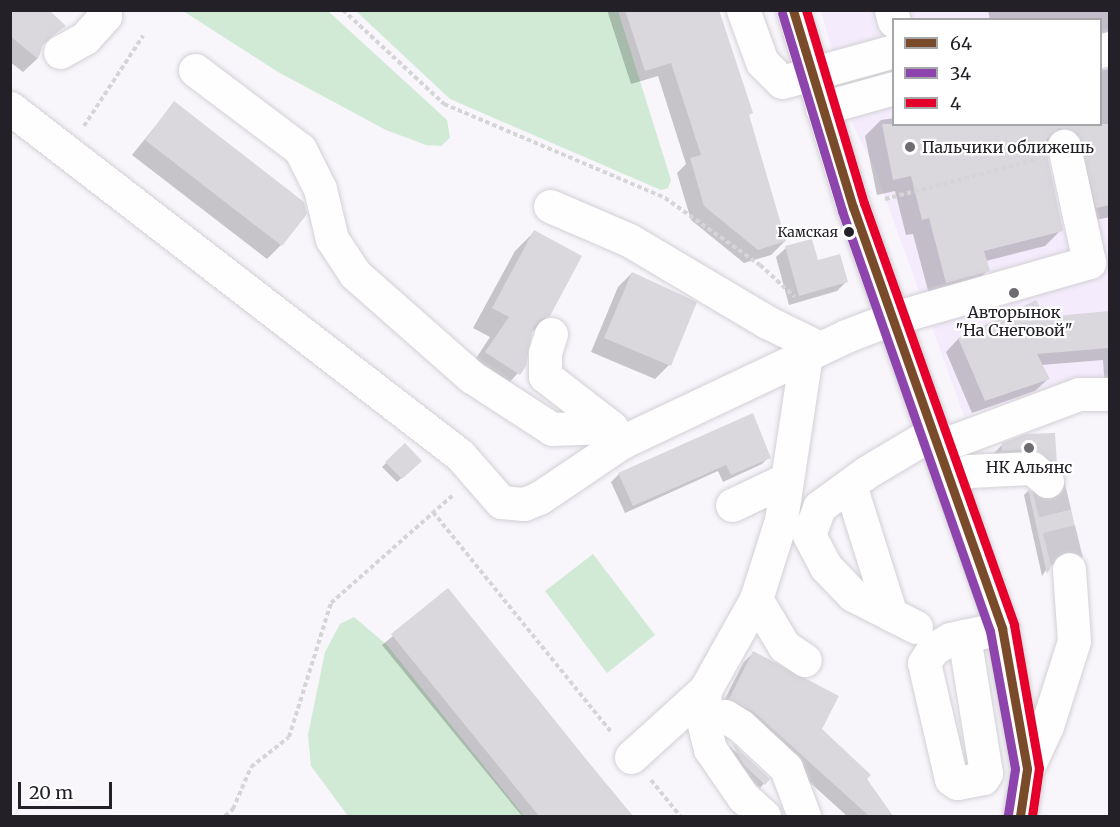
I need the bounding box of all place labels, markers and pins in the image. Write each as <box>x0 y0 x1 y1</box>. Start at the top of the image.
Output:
place label: Пальчики оближешь <box>922 137 1094 157</box>
marker: Пальчики оближешь <box>903 140 917 154</box>
place label: Камская <box>777 224 838 240</box>
marker: Камская <box>843 226 855 238</box>
marker: Авторынок "На Снеговой" <box>1007 286 1021 300</box>
place label: Авторынок "На Снеговой" <box>955 302 1073 340</box>
marker: НК Альянс <box>1022 441 1036 455</box>
place label: НК Альянс <box>986 457 1072 477</box>

